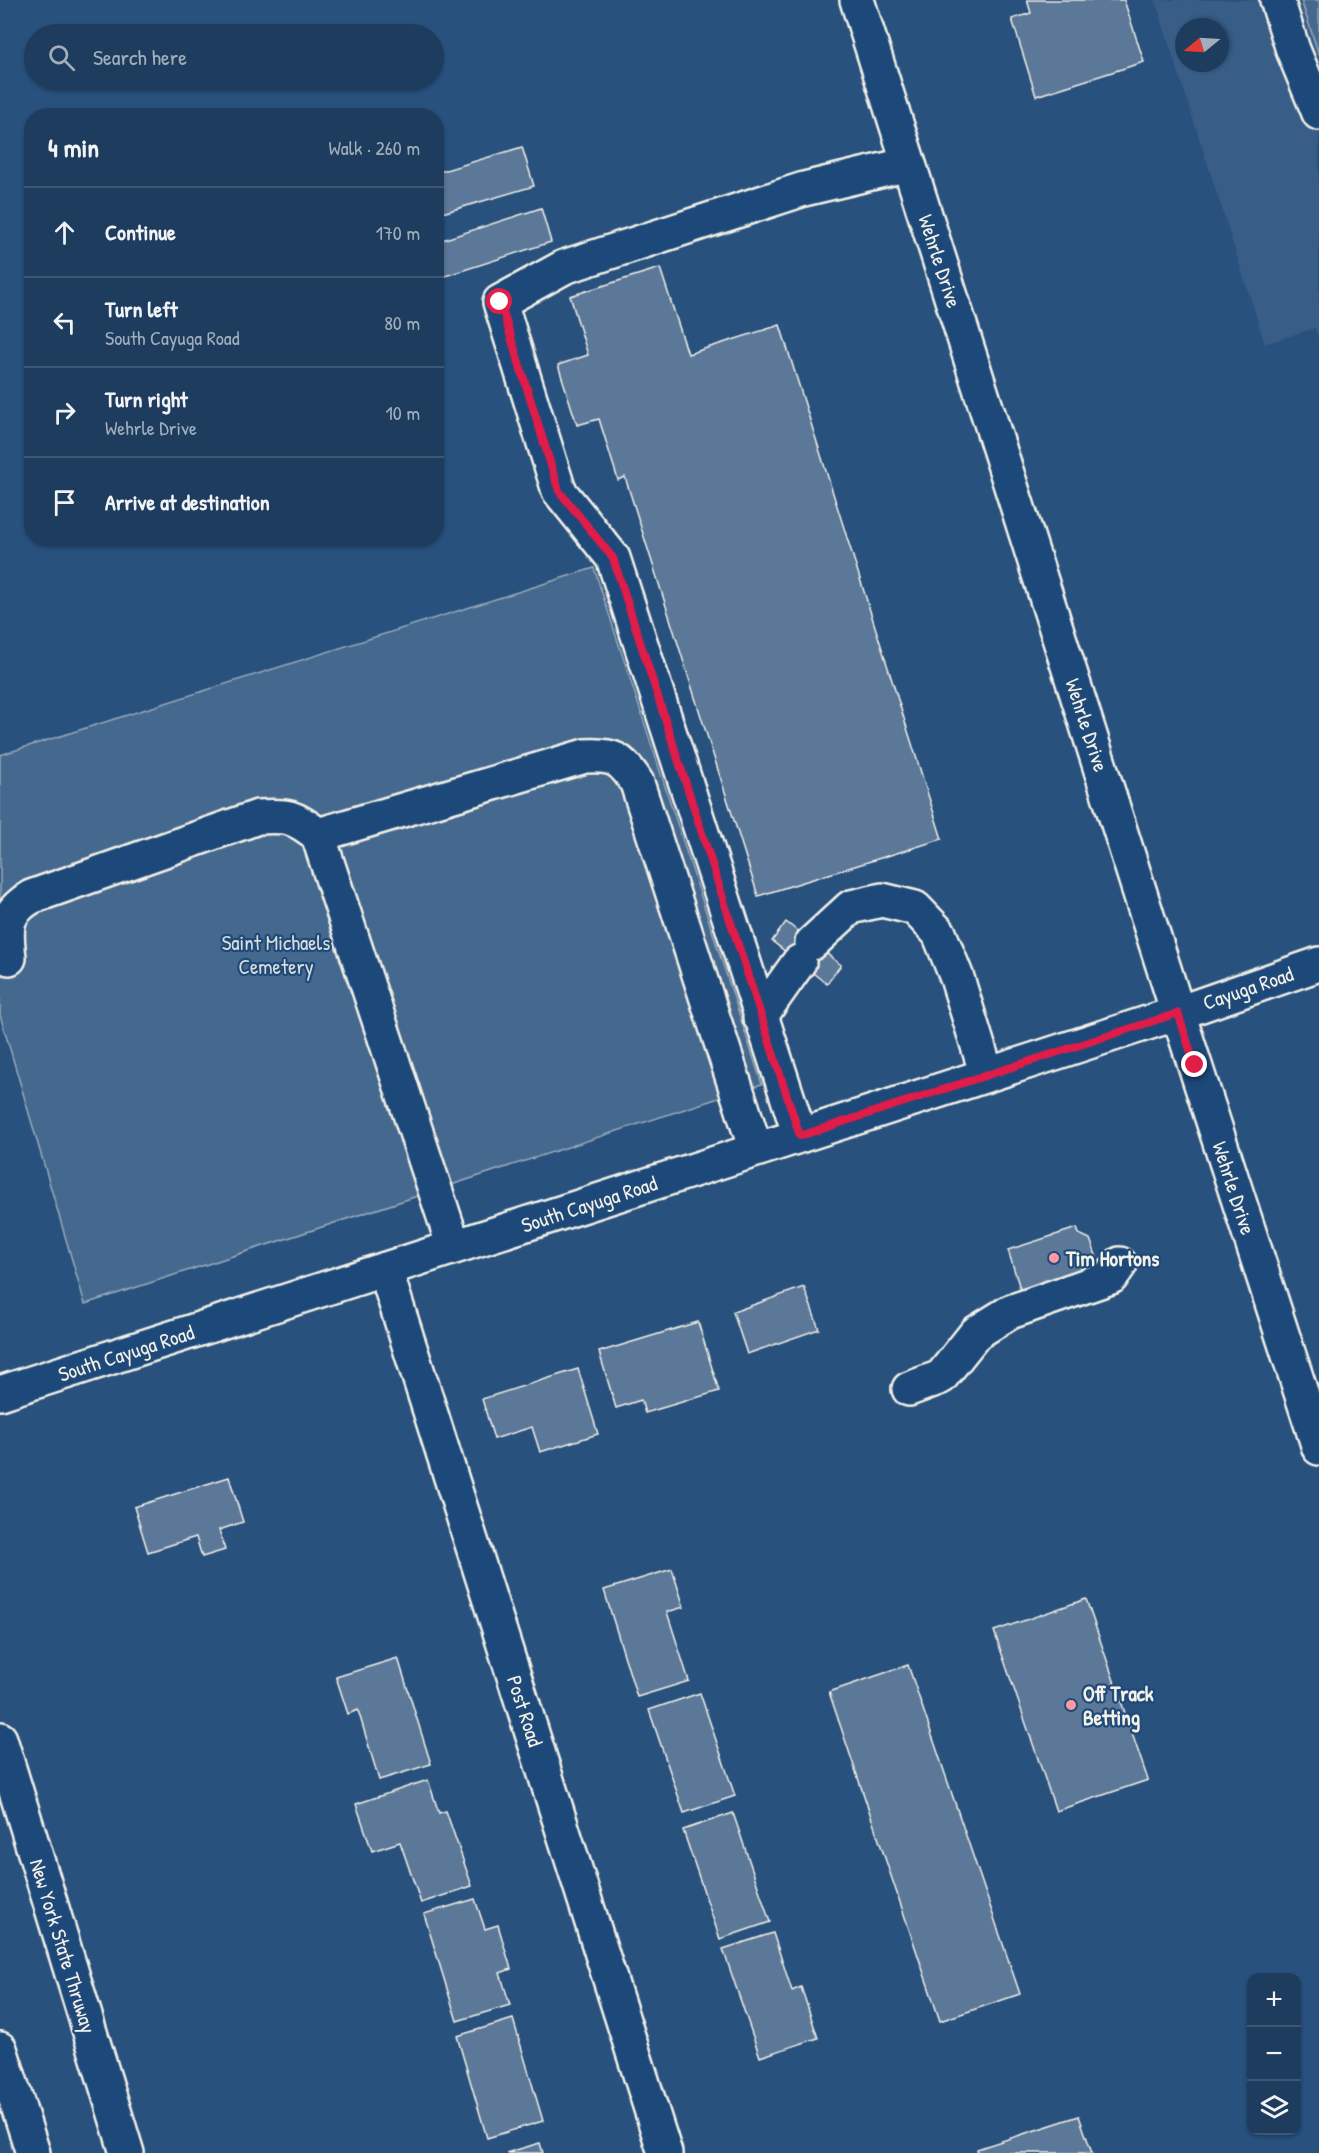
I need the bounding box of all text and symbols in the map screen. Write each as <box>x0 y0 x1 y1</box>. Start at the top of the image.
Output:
north arrow <box>1175 18 1229 72</box>
search box <box>24 24 444 90</box>
icon: search <box>45 41 78 74</box>
text: Search here <box>93 42 187 72</box>
text: 4 min <box>48 130 99 165</box>
text: Walk · 260 m <box>329 134 420 161</box>
street label: Wehrle Drive <box>911 211 969 311</box>
icon: ahead <box>48 216 81 249</box>
text: Continue <box>105 217 176 247</box>
text: 170 m <box>376 219 420 246</box>
route start <box>486 288 512 314</box>
text: Turn left <box>105 294 178 324</box>
icon: left <box>48 306 81 339</box>
text: 80 m <box>384 309 420 336</box>
text: South Cayuga Road <box>105 324 240 351</box>
text: Turn right <box>105 384 188 414</box>
icon: right <box>48 396 81 429</box>
text: 10 m <box>386 399 420 426</box>
text: Wehrle Drive <box>105 414 197 441</box>
icon: arrive <box>48 486 81 519</box>
text: Arrive at destination <box>105 487 270 517</box>
street label: Wehrle Drive <box>1058 675 1116 775</box>
park label: Saint Michaels Cemetery <box>222 928 330 981</box>
street label: Cayuga Road <box>1199 959 1297 1017</box>
route end <box>1181 1051 1207 1077</box>
street label: Wehrle Drive <box>1205 1138 1263 1238</box>
street label: South Cayuga Road <box>517 1168 661 1240</box>
place label: Tim Hortons <box>1065 1244 1159 1273</box>
marker: Tim Hortons <box>1047 1251 1061 1265</box>
street label: South Cayuga Road <box>54 1317 198 1389</box>
street label: Post Road <box>500 1672 550 1750</box>
place label: Off Track Betting <box>1083 1679 1154 1733</box>
marker: Off Track Betting <box>1064 1698 1078 1712</box>
street label: New York State Thruway <box>23 1855 103 2037</box>
map controls <box>1247 1973 1301 2135</box>
button: + <box>1247 1973 1301 2027</box>
button: − <box>1247 2027 1301 2081</box>
button: layers <box>1247 2081 1301 2135</box>

